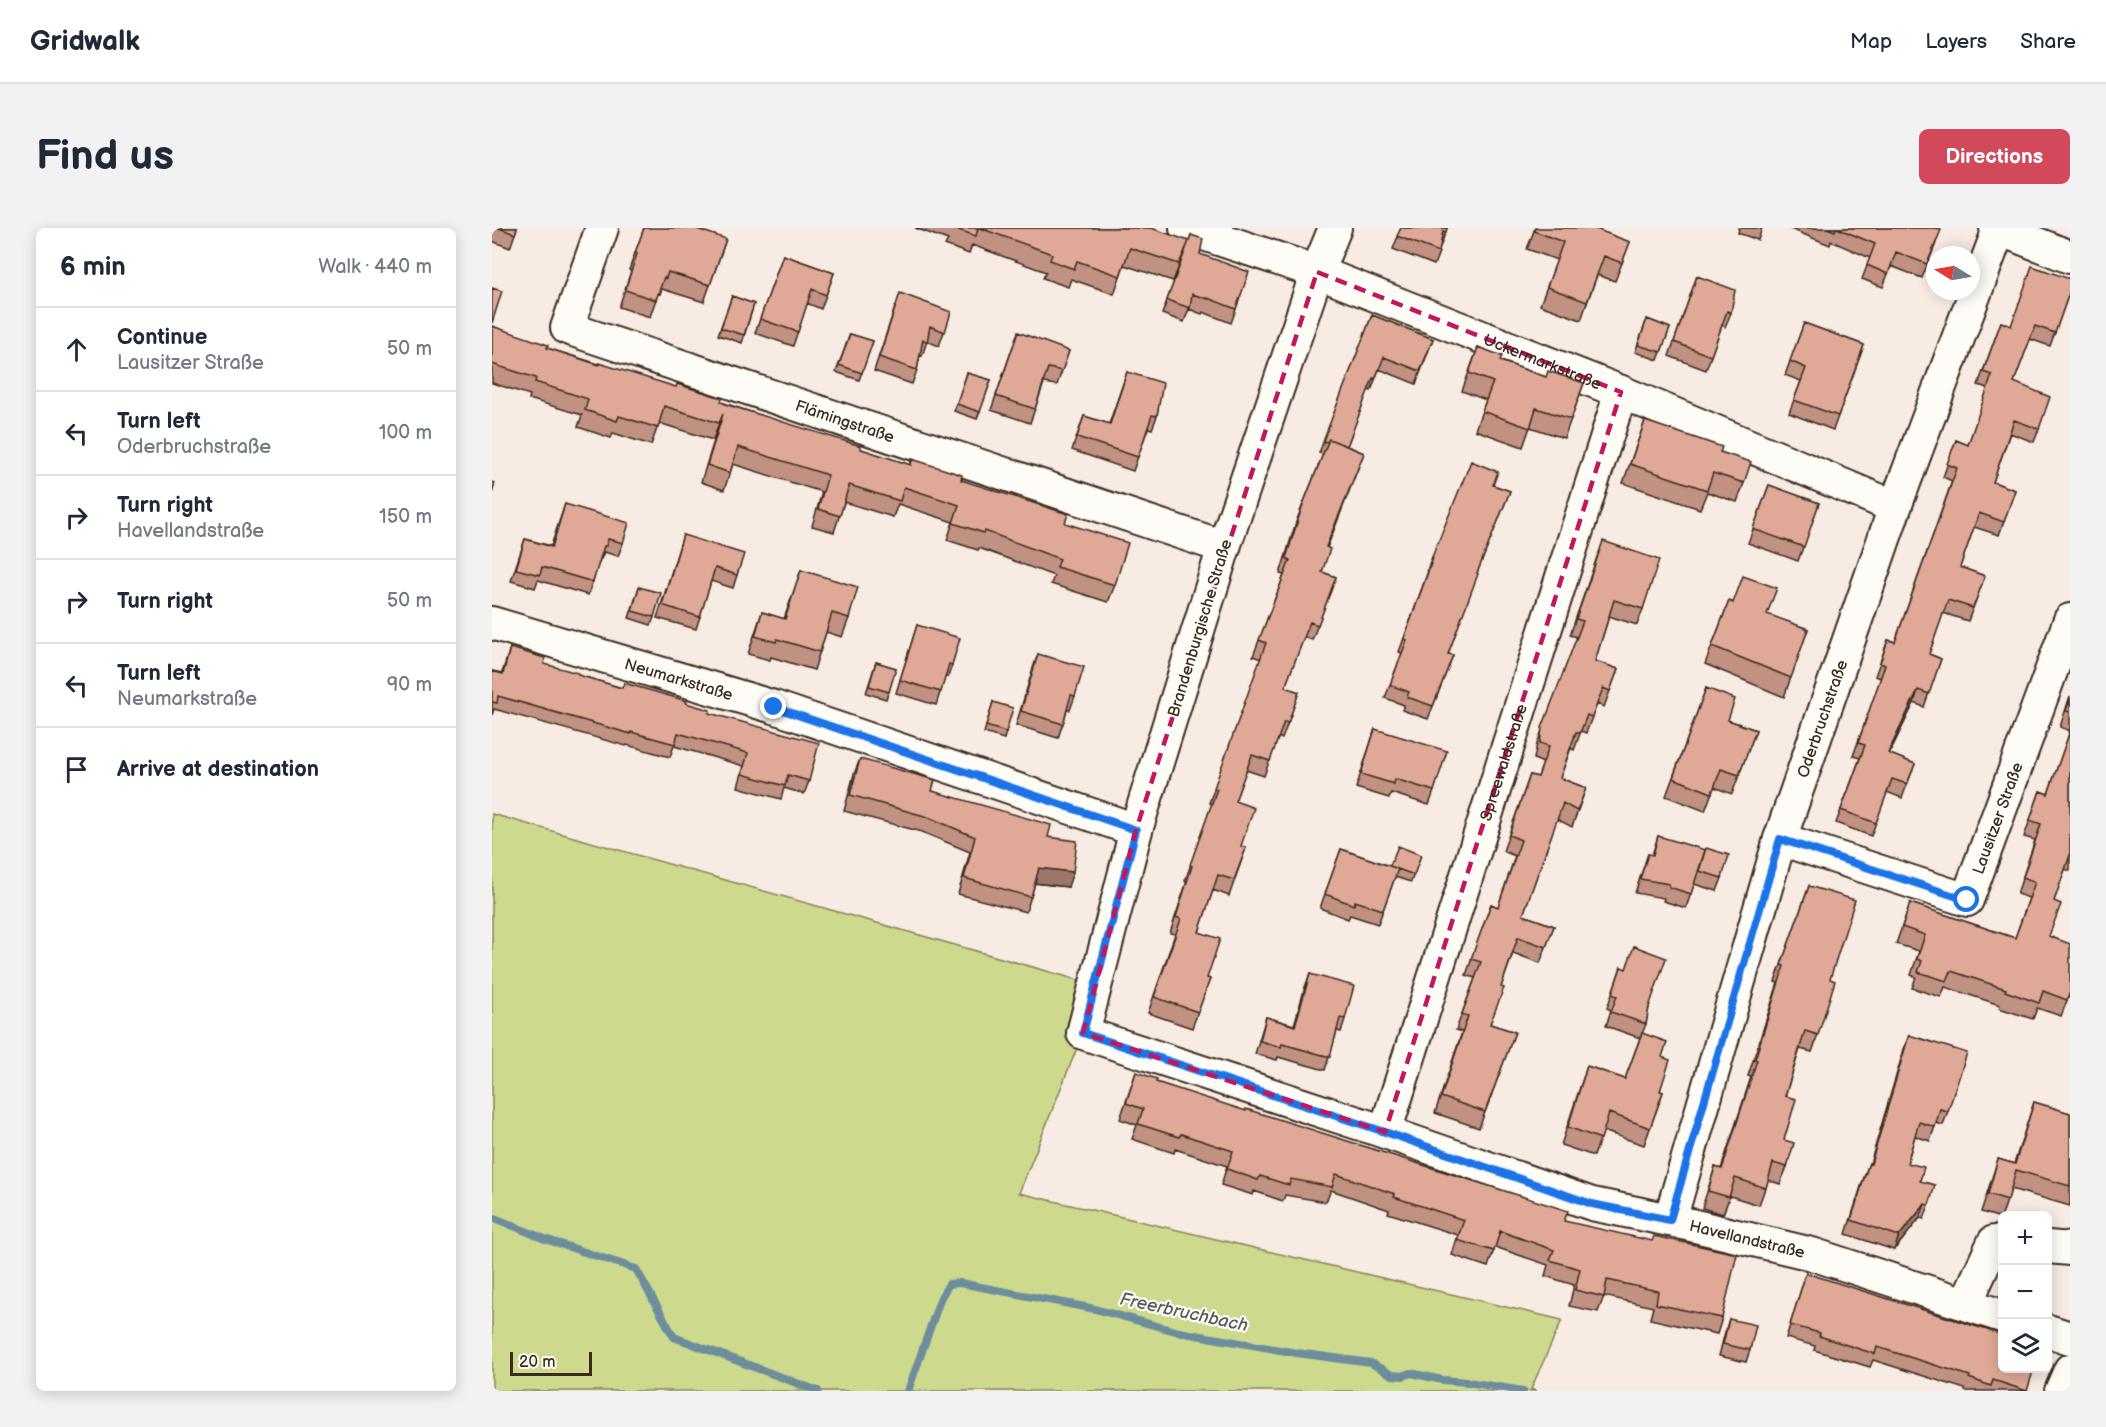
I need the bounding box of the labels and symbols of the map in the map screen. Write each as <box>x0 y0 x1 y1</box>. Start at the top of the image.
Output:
north arrow <box>1926 246 1980 300</box>
street label: Uckermarkstraße <box>1481 331 1604 394</box>
street label: Flämingstraße <box>793 397 897 448</box>
street label: Brandenburgische Straße <box>1164 537 1237 720</box>
street label: Neumarkstraße <box>622 655 735 705</box>
street label: Oderbruchstraße <box>1794 657 1852 780</box>
route end <box>760 693 786 719</box>
street label: Spreewaldstraße <box>1477 702 1532 824</box>
street label: Lausitzer Straße <box>1969 760 2028 877</box>
route start <box>1953 886 1979 912</box>
street label: Havellandstraße <box>1687 1217 1807 1263</box>
water label: Freerbruchbach <box>1118 1289 1250 1336</box>
scale bar <box>510 1349 592 1376</box>

